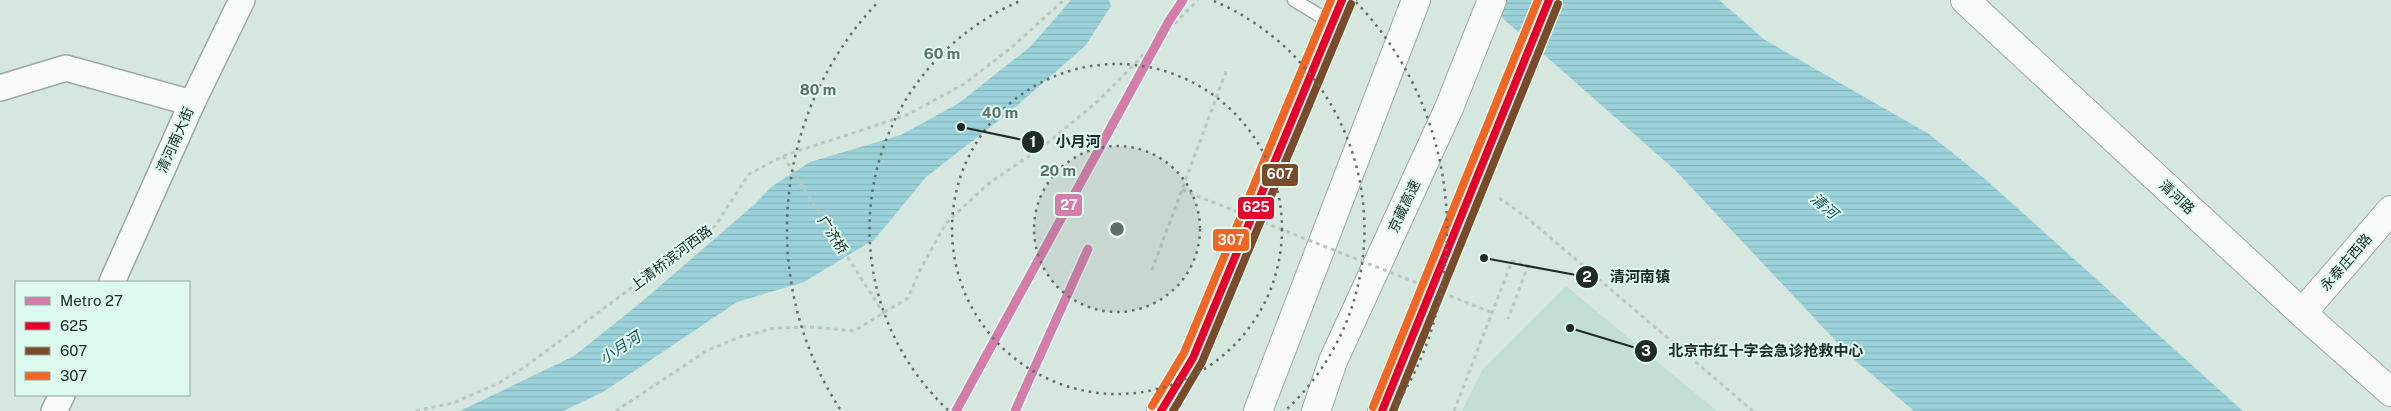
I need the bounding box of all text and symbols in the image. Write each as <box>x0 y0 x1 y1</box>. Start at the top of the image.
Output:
text: 60 m <box>924 45 960 62</box>
text: 80 m <box>800 81 836 98</box>
text: 40 m <box>982 104 1018 121</box>
street label: 清河南大街 <box>153 105 197 175</box>
callout: 小月河 <box>1020 127 1110 157</box>
text: 1 <box>1030 133 1036 150</box>
text: 小月河 <box>1055 133 1101 150</box>
text: 20 m <box>1040 162 1076 179</box>
line badge: 607 <box>1261 163 1299 187</box>
text: 607 <box>1267 166 1294 182</box>
street label: 京藏高速 <box>1385 177 1423 235</box>
street label: 清河路 <box>2156 177 2198 217</box>
water label: 清河 <box>1807 189 1843 224</box>
line badge: 27 <box>1054 193 1083 217</box>
line badge: 625 <box>1237 196 1275 220</box>
text: 27 <box>1060 197 1078 213</box>
text: 625 <box>1242 199 1270 215</box>
street label: 广济桥 <box>815 213 851 257</box>
centre of rings <box>1108 220 1126 238</box>
street label: 上清桥滨河西路 <box>627 222 715 294</box>
line badge: 307 <box>1212 228 1250 252</box>
street label: 永泰庄西路 <box>2317 230 2375 294</box>
text: 307 <box>1218 232 1245 248</box>
callout: 清河南镇 <box>1575 262 1680 292</box>
text: 2 <box>1582 268 1592 285</box>
text: 清河南镇 <box>1610 268 1670 285</box>
legend <box>15 281 190 396</box>
text: Metro 27 <box>60 292 123 309</box>
text: 625 <box>60 317 88 334</box>
water label: 小月河 <box>596 327 646 367</box>
callout: 北京市红十字会急诊抢救中心 <box>1634 336 1874 366</box>
text: 607 <box>60 342 87 359</box>
text: 3 <box>1641 342 1651 359</box>
text: 北京市红十字会急诊抢救中心 <box>1668 342 1864 359</box>
text: 307 <box>60 367 87 384</box>

